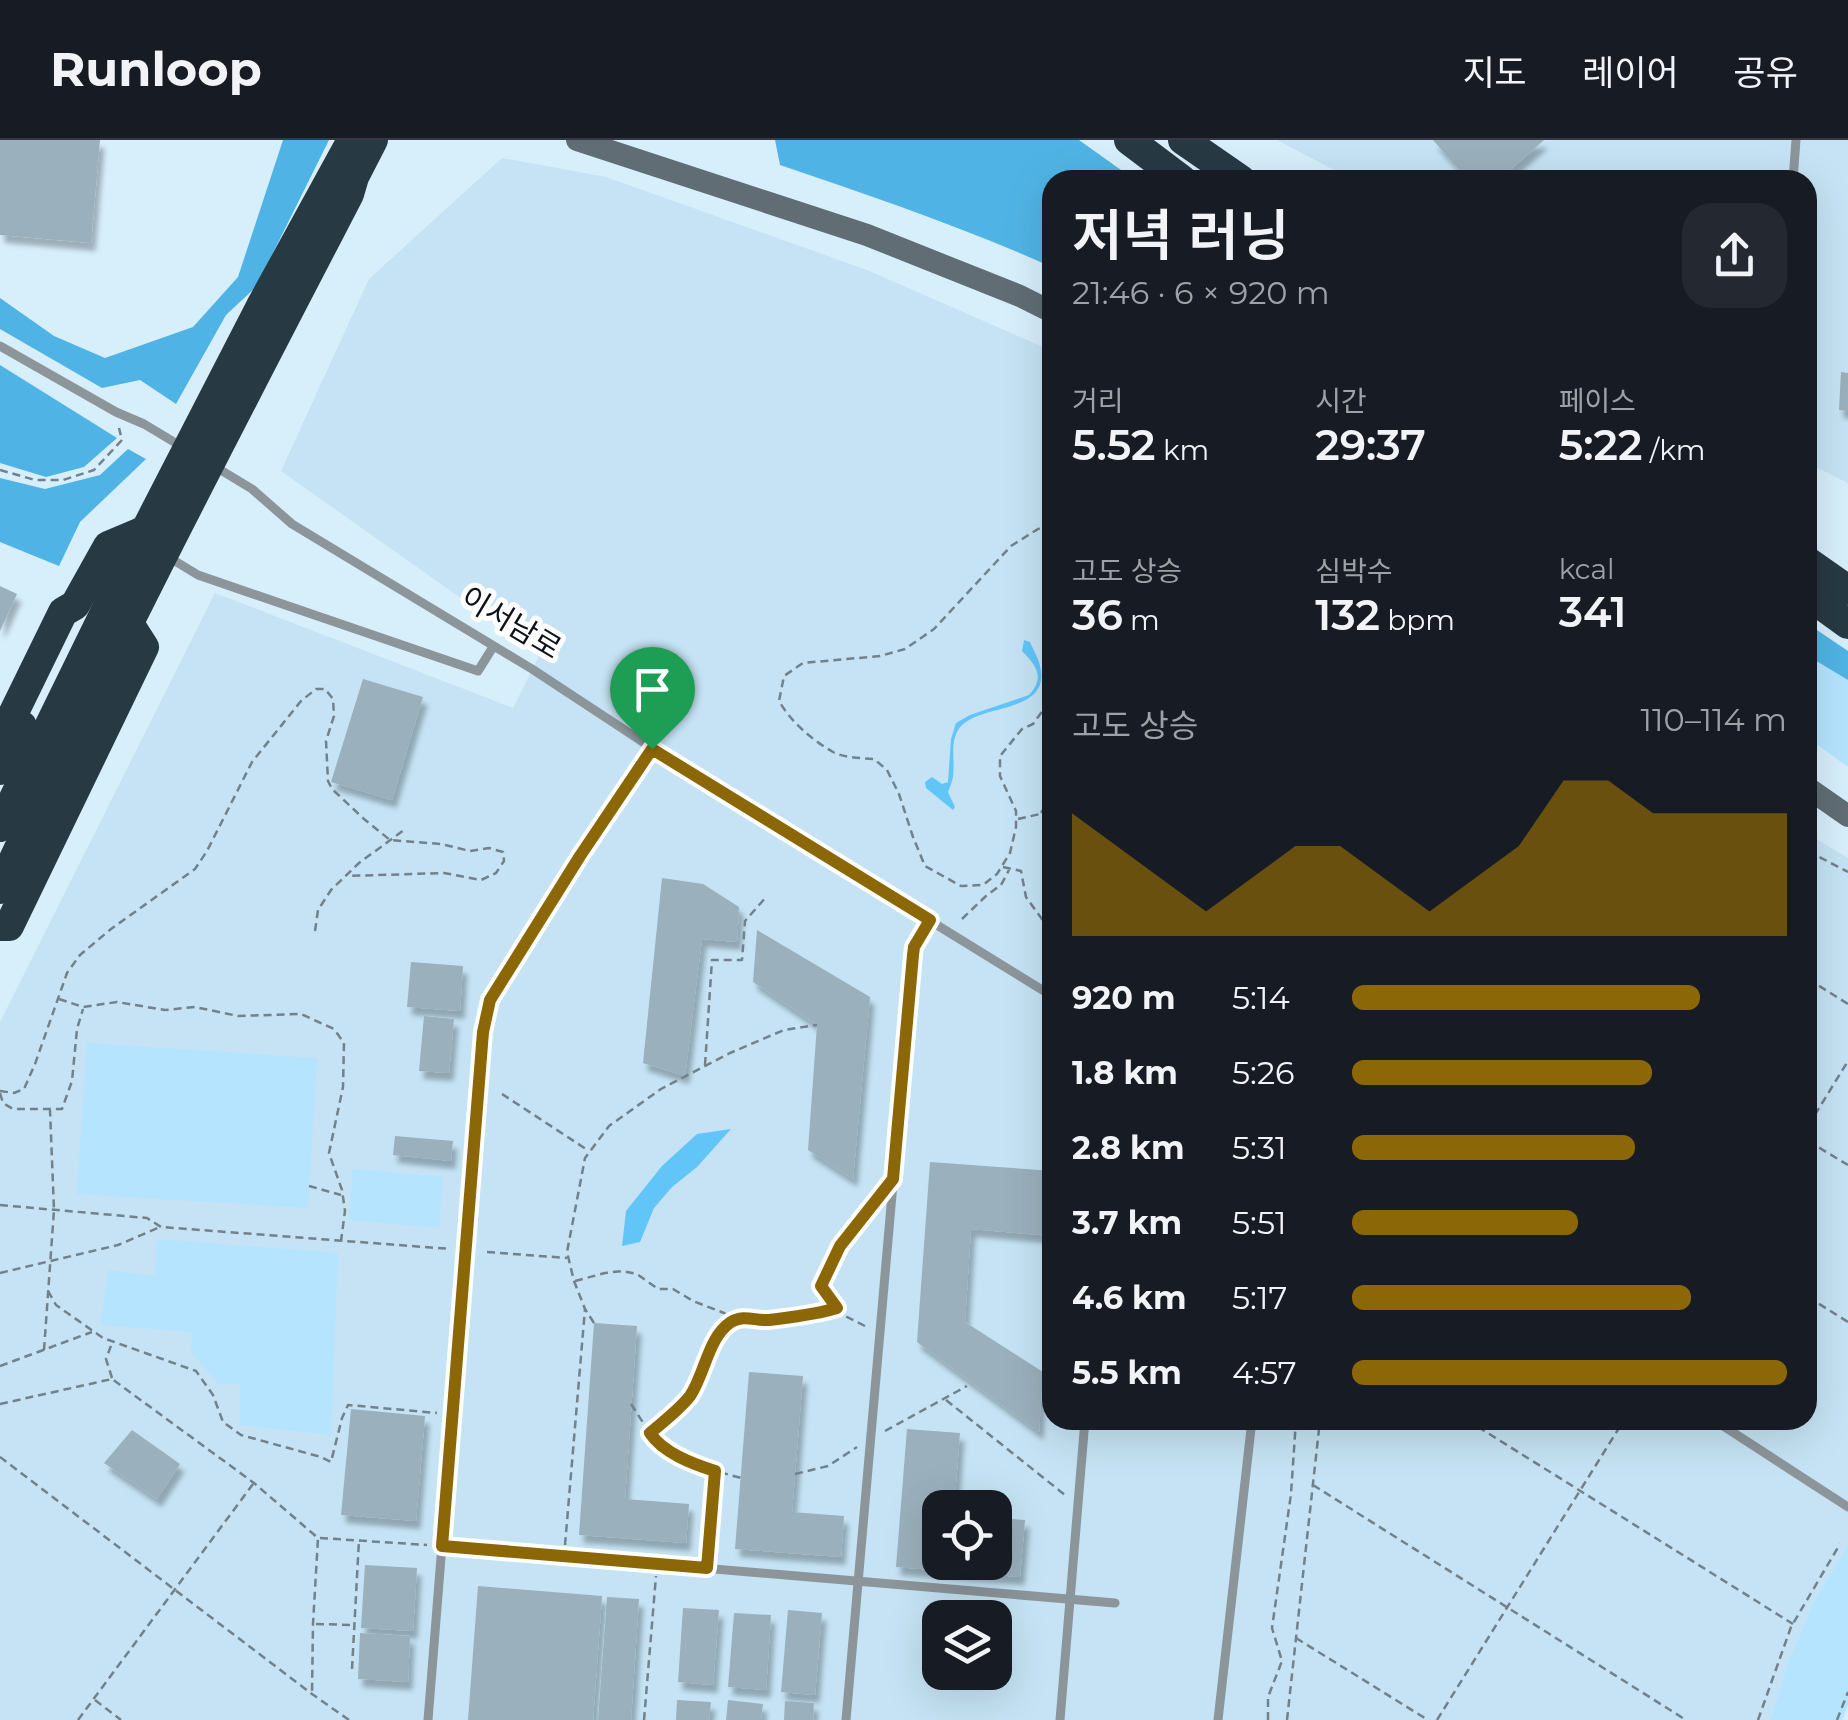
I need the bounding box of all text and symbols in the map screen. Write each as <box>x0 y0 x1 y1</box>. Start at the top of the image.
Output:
text: Runloop <box>50 40 262 98</box>
text: 지도 <box>1463 51 1527 94</box>
text: 레이어 <box>1582 51 1679 94</box>
text: 공유 <box>1734 51 1798 94</box>
text: 저녁 러닝 <box>1072 202 1290 269</box>
button: share <box>1682 203 1787 308</box>
text: 21:46 · 6 × 920 m <box>1072 273 1330 312</box>
text: 거리 <box>1072 384 1124 418</box>
text: 시간 <box>1315 384 1367 418</box>
text: 페이스 <box>1559 384 1636 418</box>
text: 5.52 <box>1072 419 1156 471</box>
text: 29:37 <box>1315 419 1426 471</box>
text: 5:22 <box>1559 419 1642 471</box>
text: km <box>1156 433 1209 467</box>
text: /km <box>1642 433 1705 467</box>
text: kcal <box>1559 552 1615 586</box>
text: 고도 상승 <box>1072 554 1182 588</box>
text: 심박수 <box>1315 554 1393 588</box>
street label: 이서남로 <box>454 578 568 667</box>
text: 341 <box>1559 586 1627 638</box>
text: 36 <box>1072 589 1123 641</box>
text: 132 <box>1315 589 1380 641</box>
text: m <box>1123 603 1160 637</box>
text: bpm <box>1380 603 1455 637</box>
pin <box>610 647 695 750</box>
icon: arrive <box>625 662 680 717</box>
text: 110–114 m <box>1640 700 1787 739</box>
text: 고도 상승 <box>1072 706 1198 745</box>
text: 920 m <box>1072 978 1176 1017</box>
text: 5:14 <box>1232 978 1290 1017</box>
text: 1.8 km <box>1072 1053 1178 1092</box>
text: 5:26 <box>1232 1053 1295 1092</box>
text: 2.8 km <box>1072 1128 1185 1167</box>
text: 5:31 <box>1232 1128 1287 1167</box>
text: 3.7 km <box>1072 1203 1182 1242</box>
text: 5:51 <box>1232 1203 1287 1242</box>
text: 4.6 km <box>1072 1278 1187 1317</box>
text: 5:17 <box>1232 1278 1287 1317</box>
text: 5.5 km <box>1072 1353 1182 1392</box>
text: 4:57 <box>1232 1353 1297 1392</box>
map controls <box>922 1490 1012 1690</box>
button: locate <box>922 1490 1012 1580</box>
button: layers <box>922 1600 1012 1690</box>

